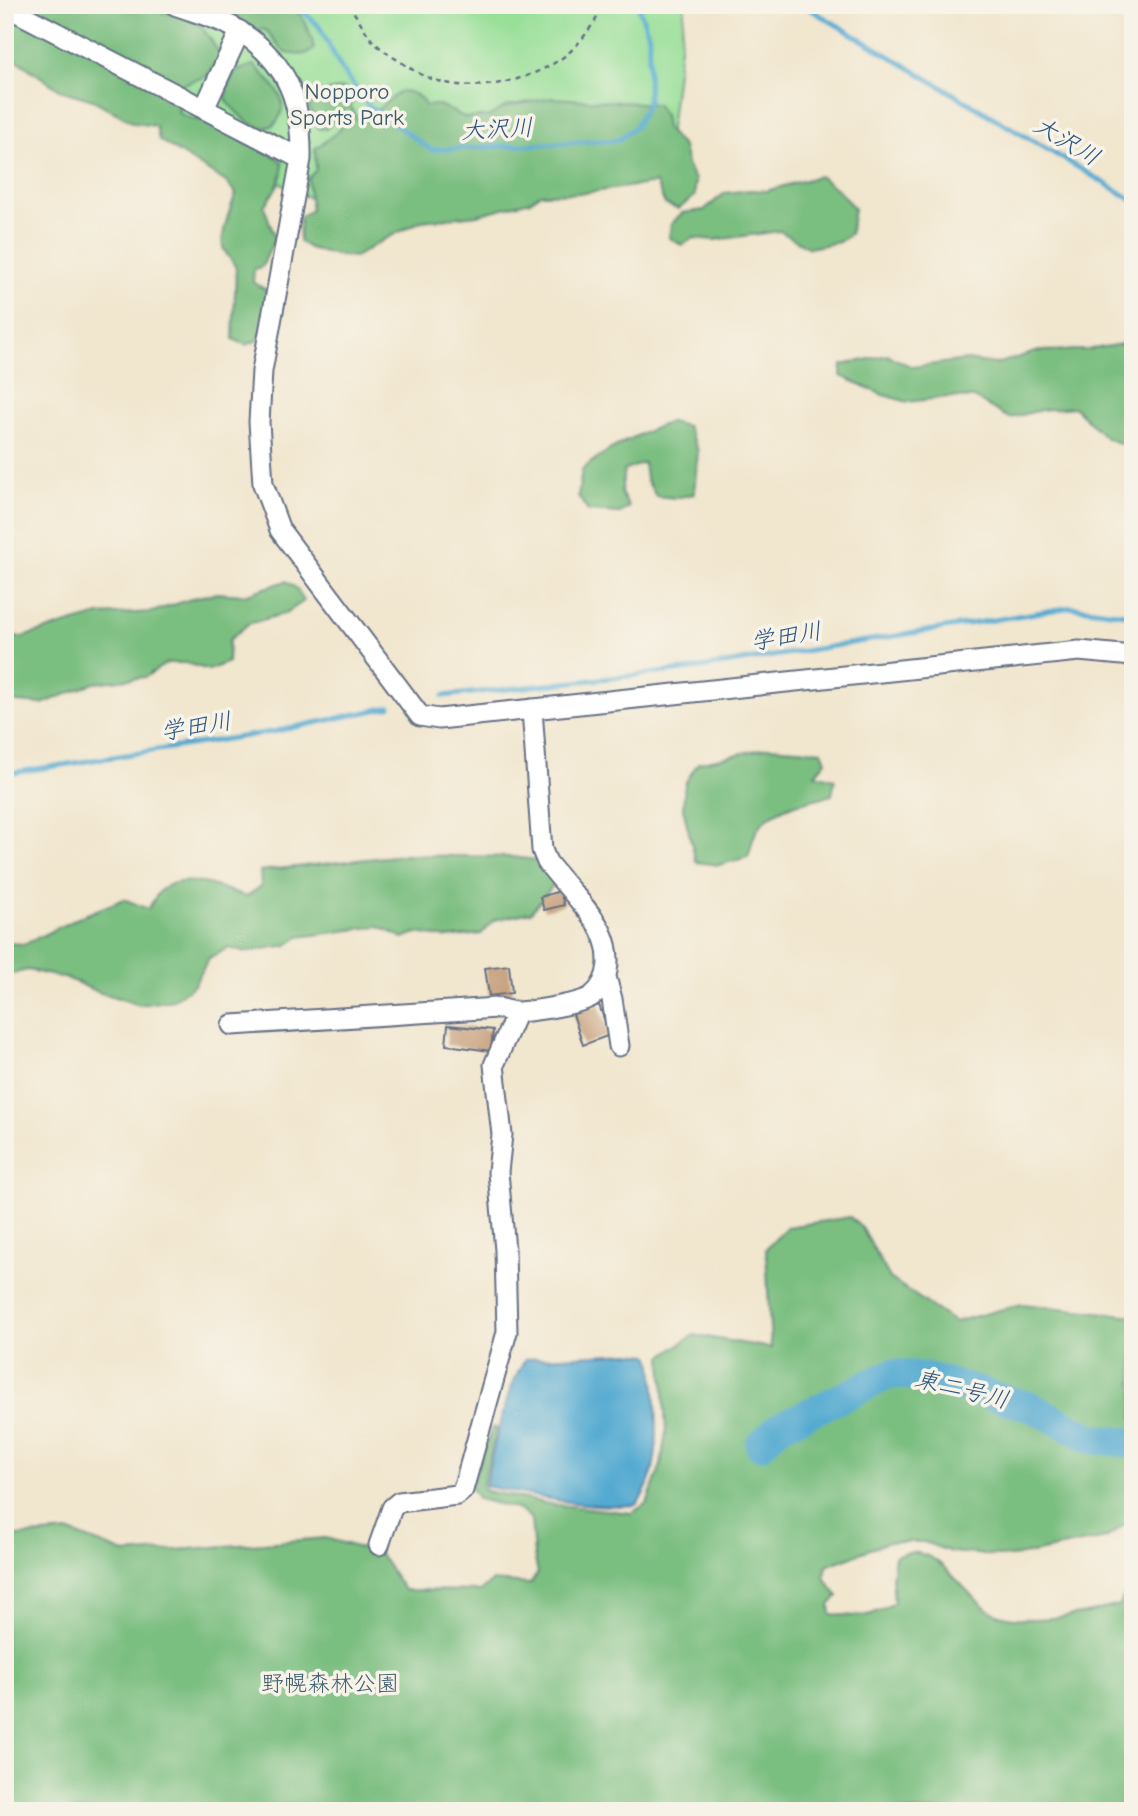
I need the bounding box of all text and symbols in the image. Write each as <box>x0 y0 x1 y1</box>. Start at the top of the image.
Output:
park label: Nopporo Sports Park <box>290 78 404 131</box>
water label: 大沢川 <box>1029 110 1105 172</box>
water label: 大沢川 <box>460 113 534 145</box>
water label: 学田川 <box>748 617 824 655</box>
water label: 学田川 <box>158 707 234 745</box>
water label: 東二号川 <box>912 1364 1012 1414</box>
park label: 野幌森林公園 <box>261 1670 399 1697</box>

